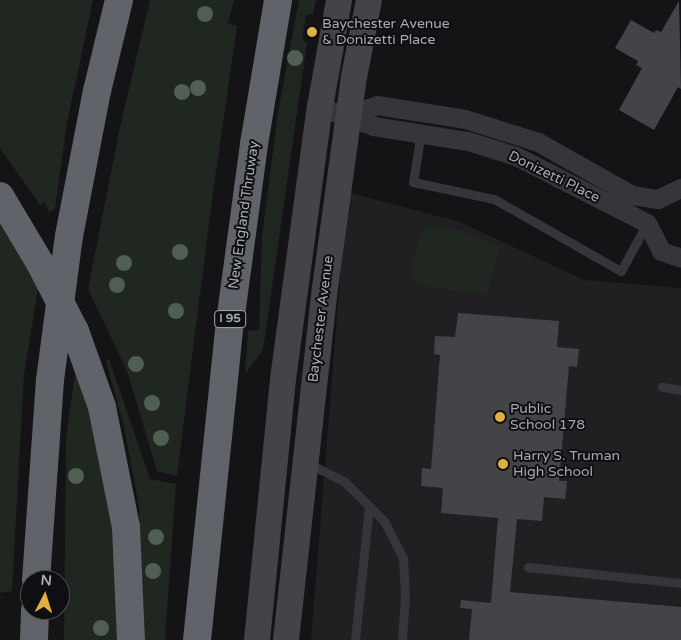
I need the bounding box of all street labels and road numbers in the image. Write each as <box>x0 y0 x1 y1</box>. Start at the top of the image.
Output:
street label: New England Thruway <box>225 140 263 290</box>
street label: Donizetti Place <box>506 148 602 206</box>
street label: Baychester Avenue <box>305 255 337 383</box>
road number: I 95 <box>214 310 246 328</box>

